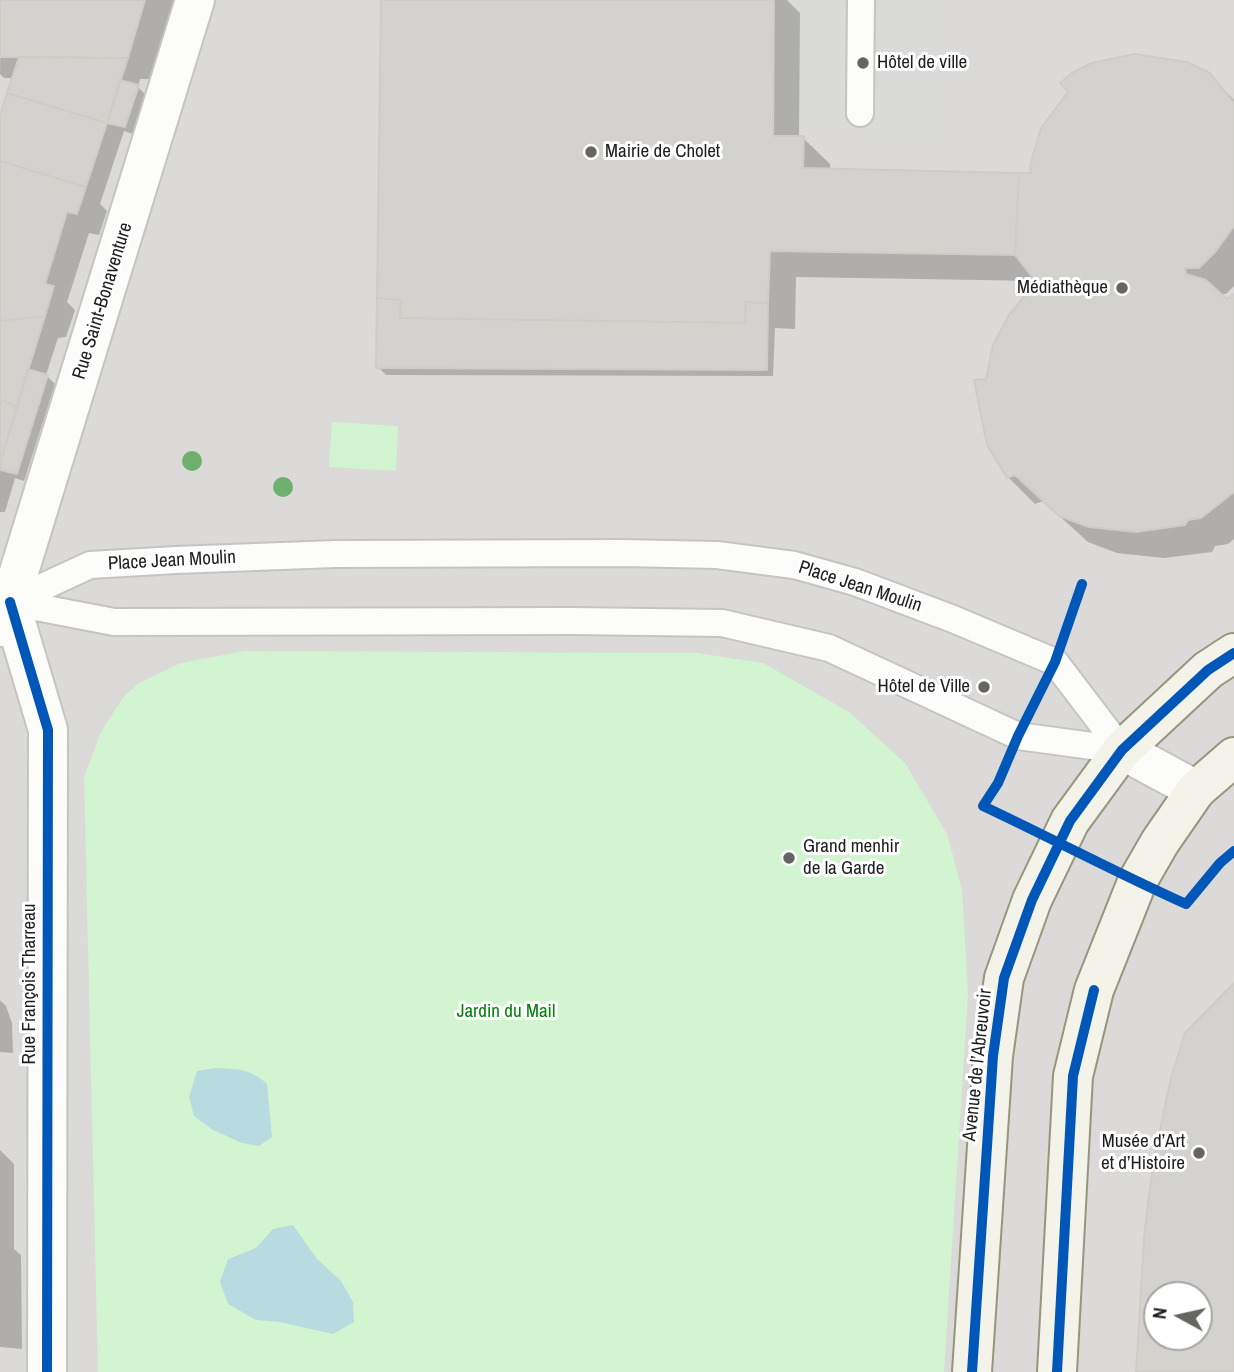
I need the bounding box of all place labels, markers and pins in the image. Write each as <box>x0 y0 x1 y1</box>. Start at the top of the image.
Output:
place label: Hôtel de ville <box>877 52 967 74</box>
marker: Hôtel de ville <box>855 55 871 71</box>
place label: Mairie de Cholet <box>605 141 720 163</box>
marker: Mairie de Cholet <box>583 144 599 160</box>
place label: Médiathèque <box>1017 277 1108 299</box>
marker: Médiathèque <box>1114 280 1130 296</box>
place label: Hôtel de Ville <box>878 676 970 698</box>
marker: Hôtel de Ville <box>976 679 992 695</box>
place label: Grand menhir de la Garde <box>803 836 899 880</box>
marker: Grand menhir de la Garde <box>781 850 797 866</box>
place label: Musée d’Art et d’Histoire <box>1101 1131 1185 1175</box>
marker: Musée d’Art et d’Histoire <box>1191 1145 1207 1161</box>

